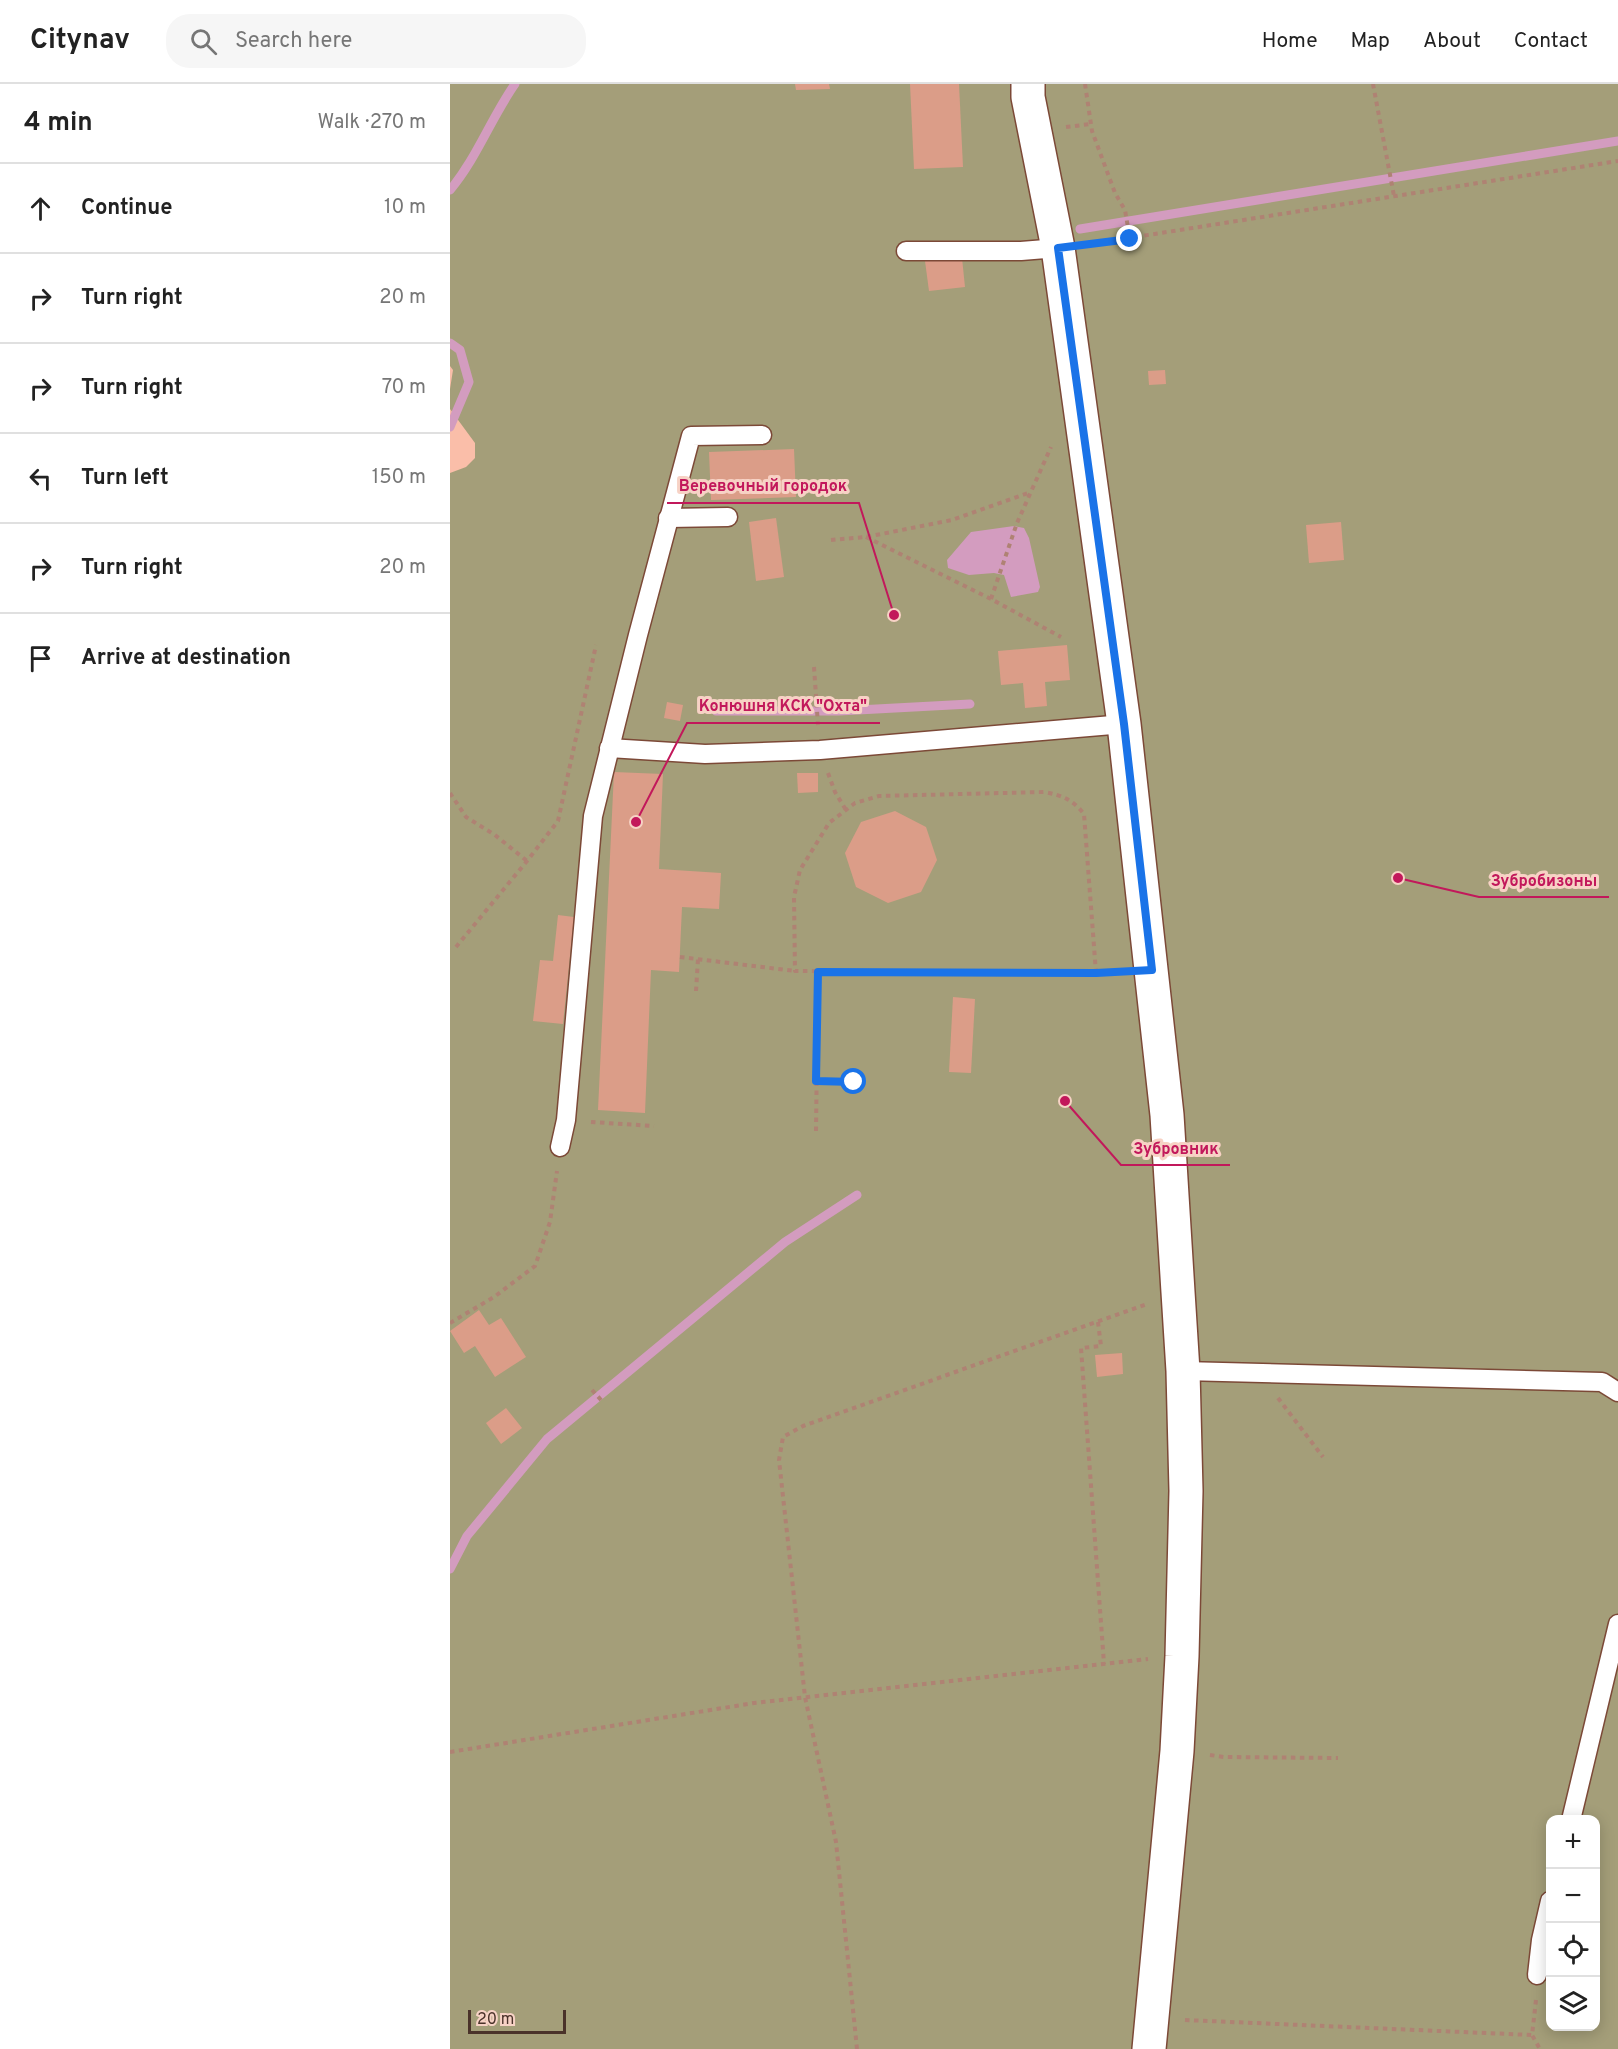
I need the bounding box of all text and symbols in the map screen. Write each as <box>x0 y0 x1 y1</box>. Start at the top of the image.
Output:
search box <box>166 14 586 68</box>
text: Citynav <box>30 23 130 59</box>
icon: search <box>187 25 220 58</box>
text: Search here <box>235 28 352 55</box>
text: Home <box>1262 28 1318 55</box>
text: Map <box>1351 28 1390 55</box>
text: About <box>1423 28 1481 55</box>
text: Contact <box>1514 28 1588 55</box>
text: 4 min <box>24 107 93 140</box>
text: Walk · 270 m <box>318 110 426 136</box>
icon: ahead <box>24 192 57 225</box>
text: Continue <box>81 195 172 222</box>
text: 10 m <box>384 195 426 221</box>
route end <box>1116 225 1142 251</box>
icon: right <box>24 282 57 315</box>
text: Turn right <box>81 285 183 312</box>
text: 20 m <box>379 285 426 311</box>
icon: right <box>24 372 57 405</box>
text: Turn right <box>81 375 183 402</box>
text: 70 m <box>382 375 426 401</box>
icon: left <box>24 462 57 495</box>
text: Turn left <box>81 465 169 492</box>
text: 150 m <box>372 465 426 491</box>
callout: Веревочный городок <box>667 469 859 503</box>
text: Веревочный городок <box>679 477 847 497</box>
icon: right <box>24 552 57 585</box>
text: Turn right <box>81 555 183 582</box>
text: 20 m <box>379 555 426 581</box>
icon: arrive <box>24 642 57 675</box>
text: Arrive at destination <box>81 645 291 672</box>
callout: Конюшня КСК "Охта" <box>687 689 880 723</box>
text: Конюшня КСК "Охта" <box>699 697 867 717</box>
callout: Зубробизоны <box>1479 863 1609 897</box>
text: Зубробизоны <box>1491 872 1597 892</box>
route start <box>840 1068 866 1094</box>
callout: Зубровник <box>1121 1131 1230 1165</box>
text: Зубровник <box>1133 1140 1219 1160</box>
map controls <box>1546 1815 1600 2031</box>
button: + <box>1546 1815 1600 1869</box>
button: − <box>1546 1869 1600 1923</box>
button: locate <box>1546 1923 1600 1977</box>
button: layers <box>1546 1977 1600 2031</box>
scale bar <box>468 2007 566 2034</box>
text: 20 m <box>477 2010 514 2030</box>

